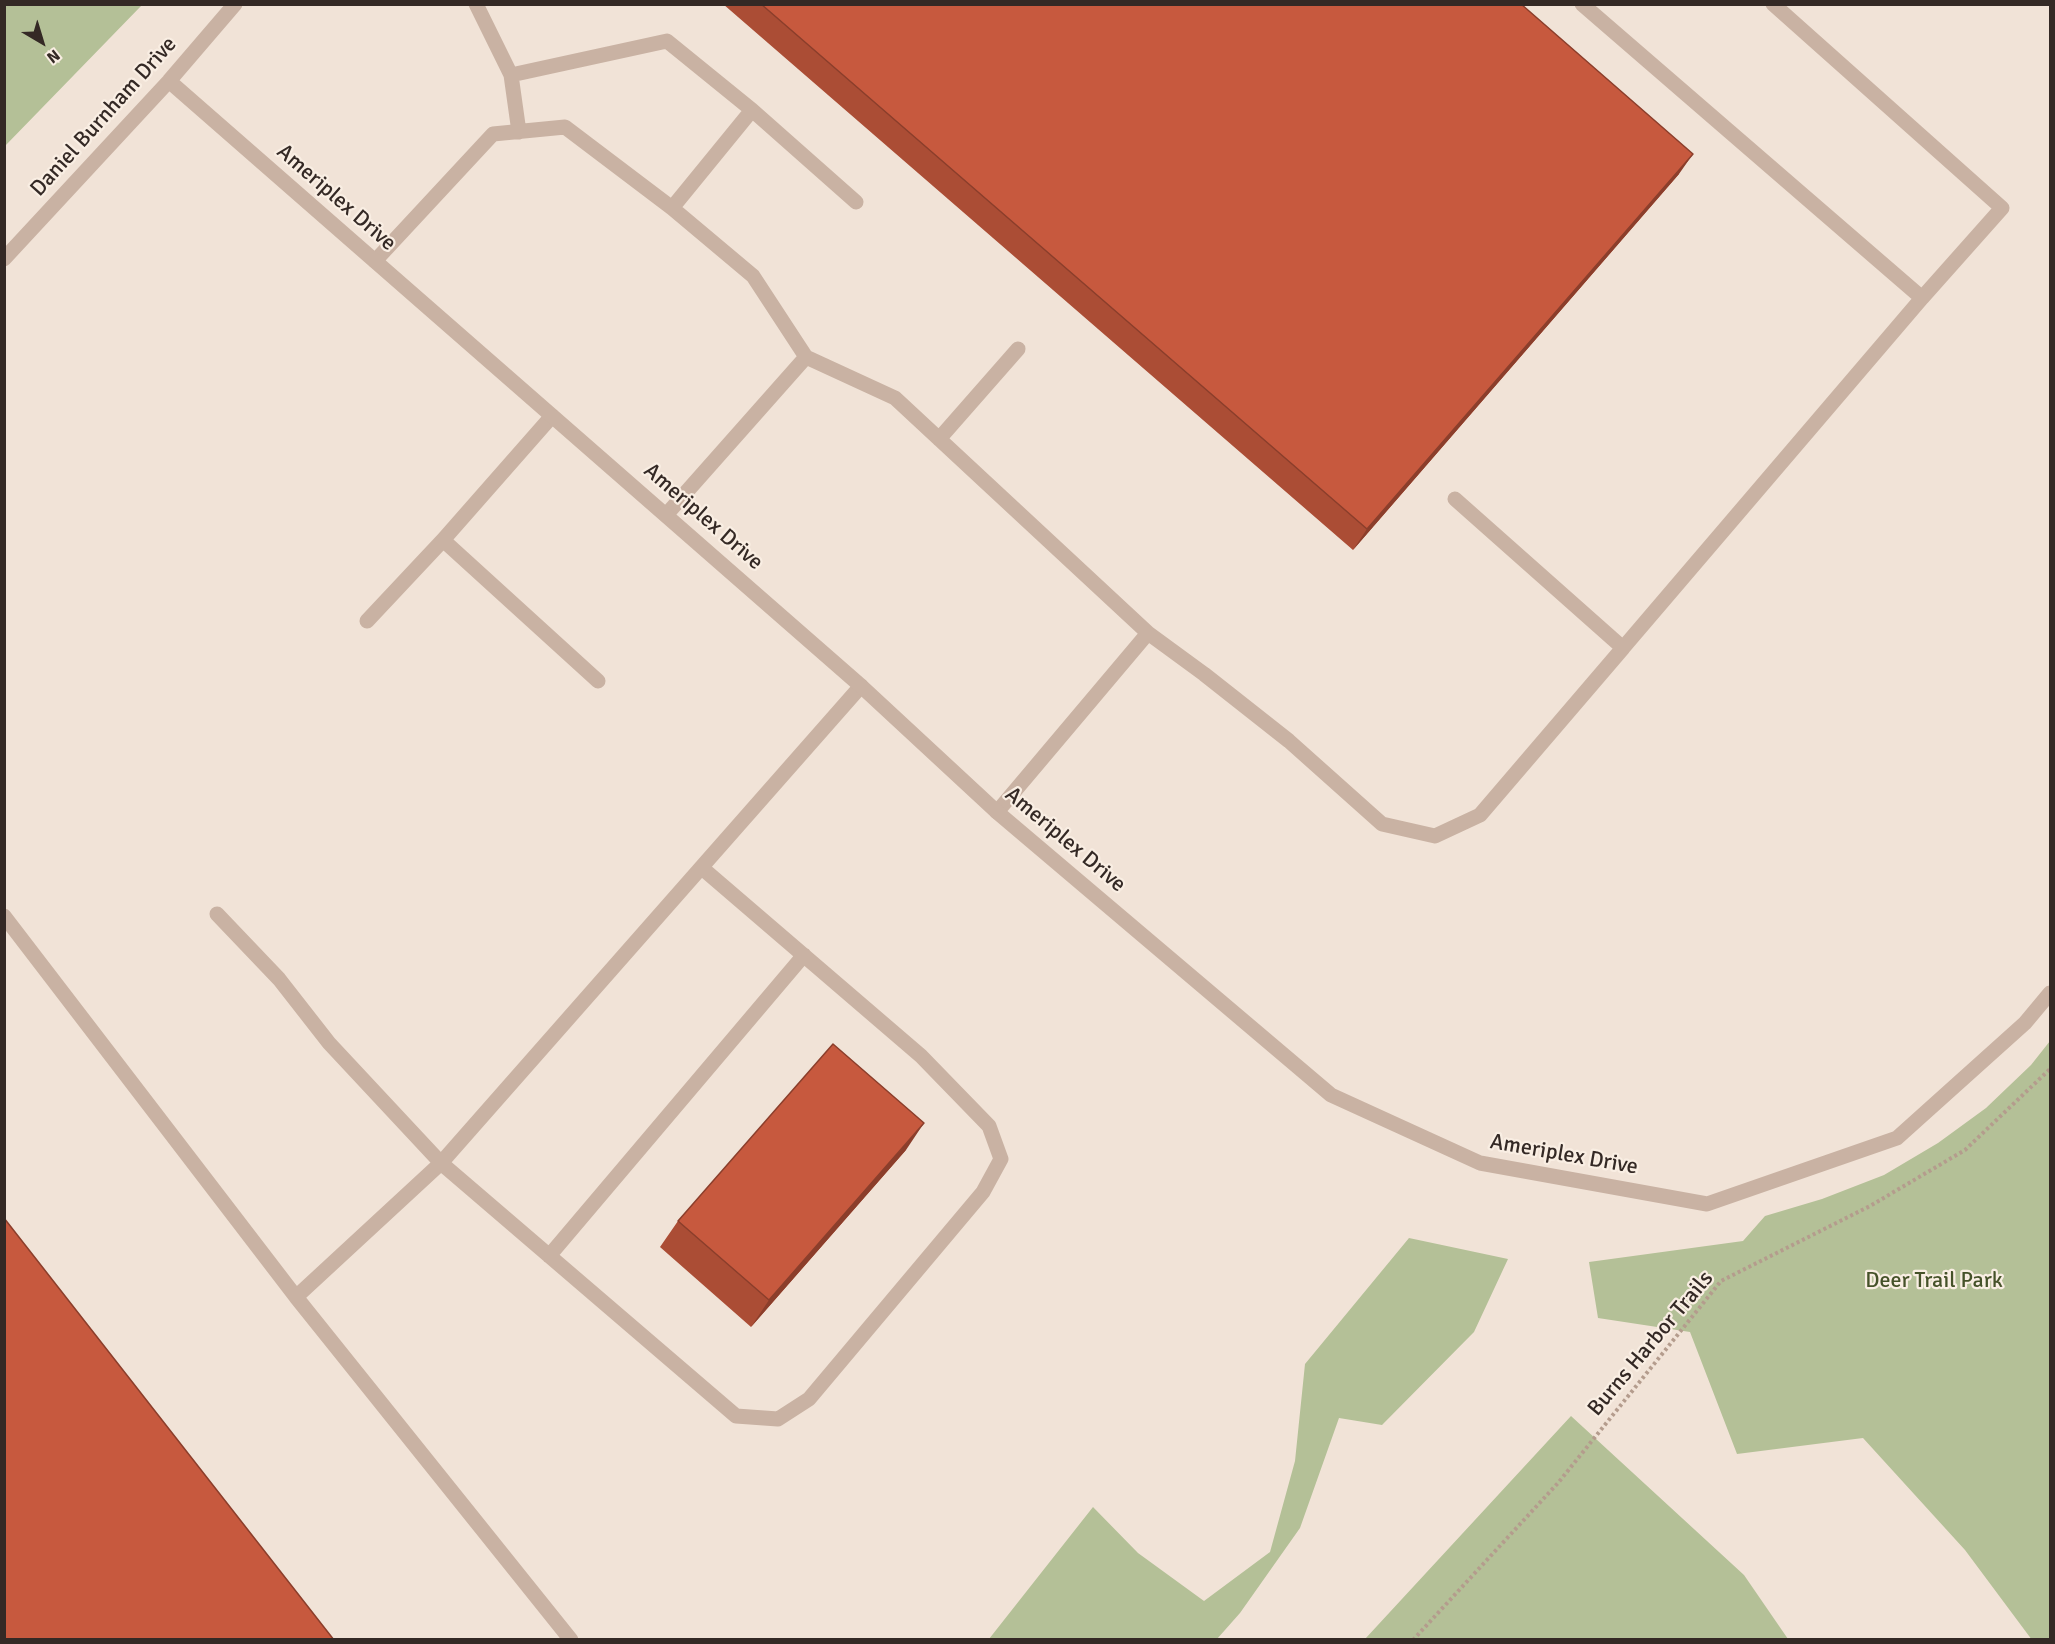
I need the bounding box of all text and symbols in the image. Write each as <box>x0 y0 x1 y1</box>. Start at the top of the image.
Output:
north arrow <box>12 12 72 72</box>
street label: Daniel Burnham Drive <box>25 32 183 202</box>
text: N <box>43 45 64 67</box>
street label: Ameriplex Drive <box>271 139 401 257</box>
street label: Ameriplex Drive <box>638 458 768 576</box>
street label: Ameriplex Drive <box>999 782 1131 898</box>
street label: Ameriplex Drive <box>1488 1129 1640 1181</box>
street label: Burns Harbor Trails <box>1583 1266 1719 1422</box>
park label: Deer Trail Park <box>1865 1268 2003 1294</box>

